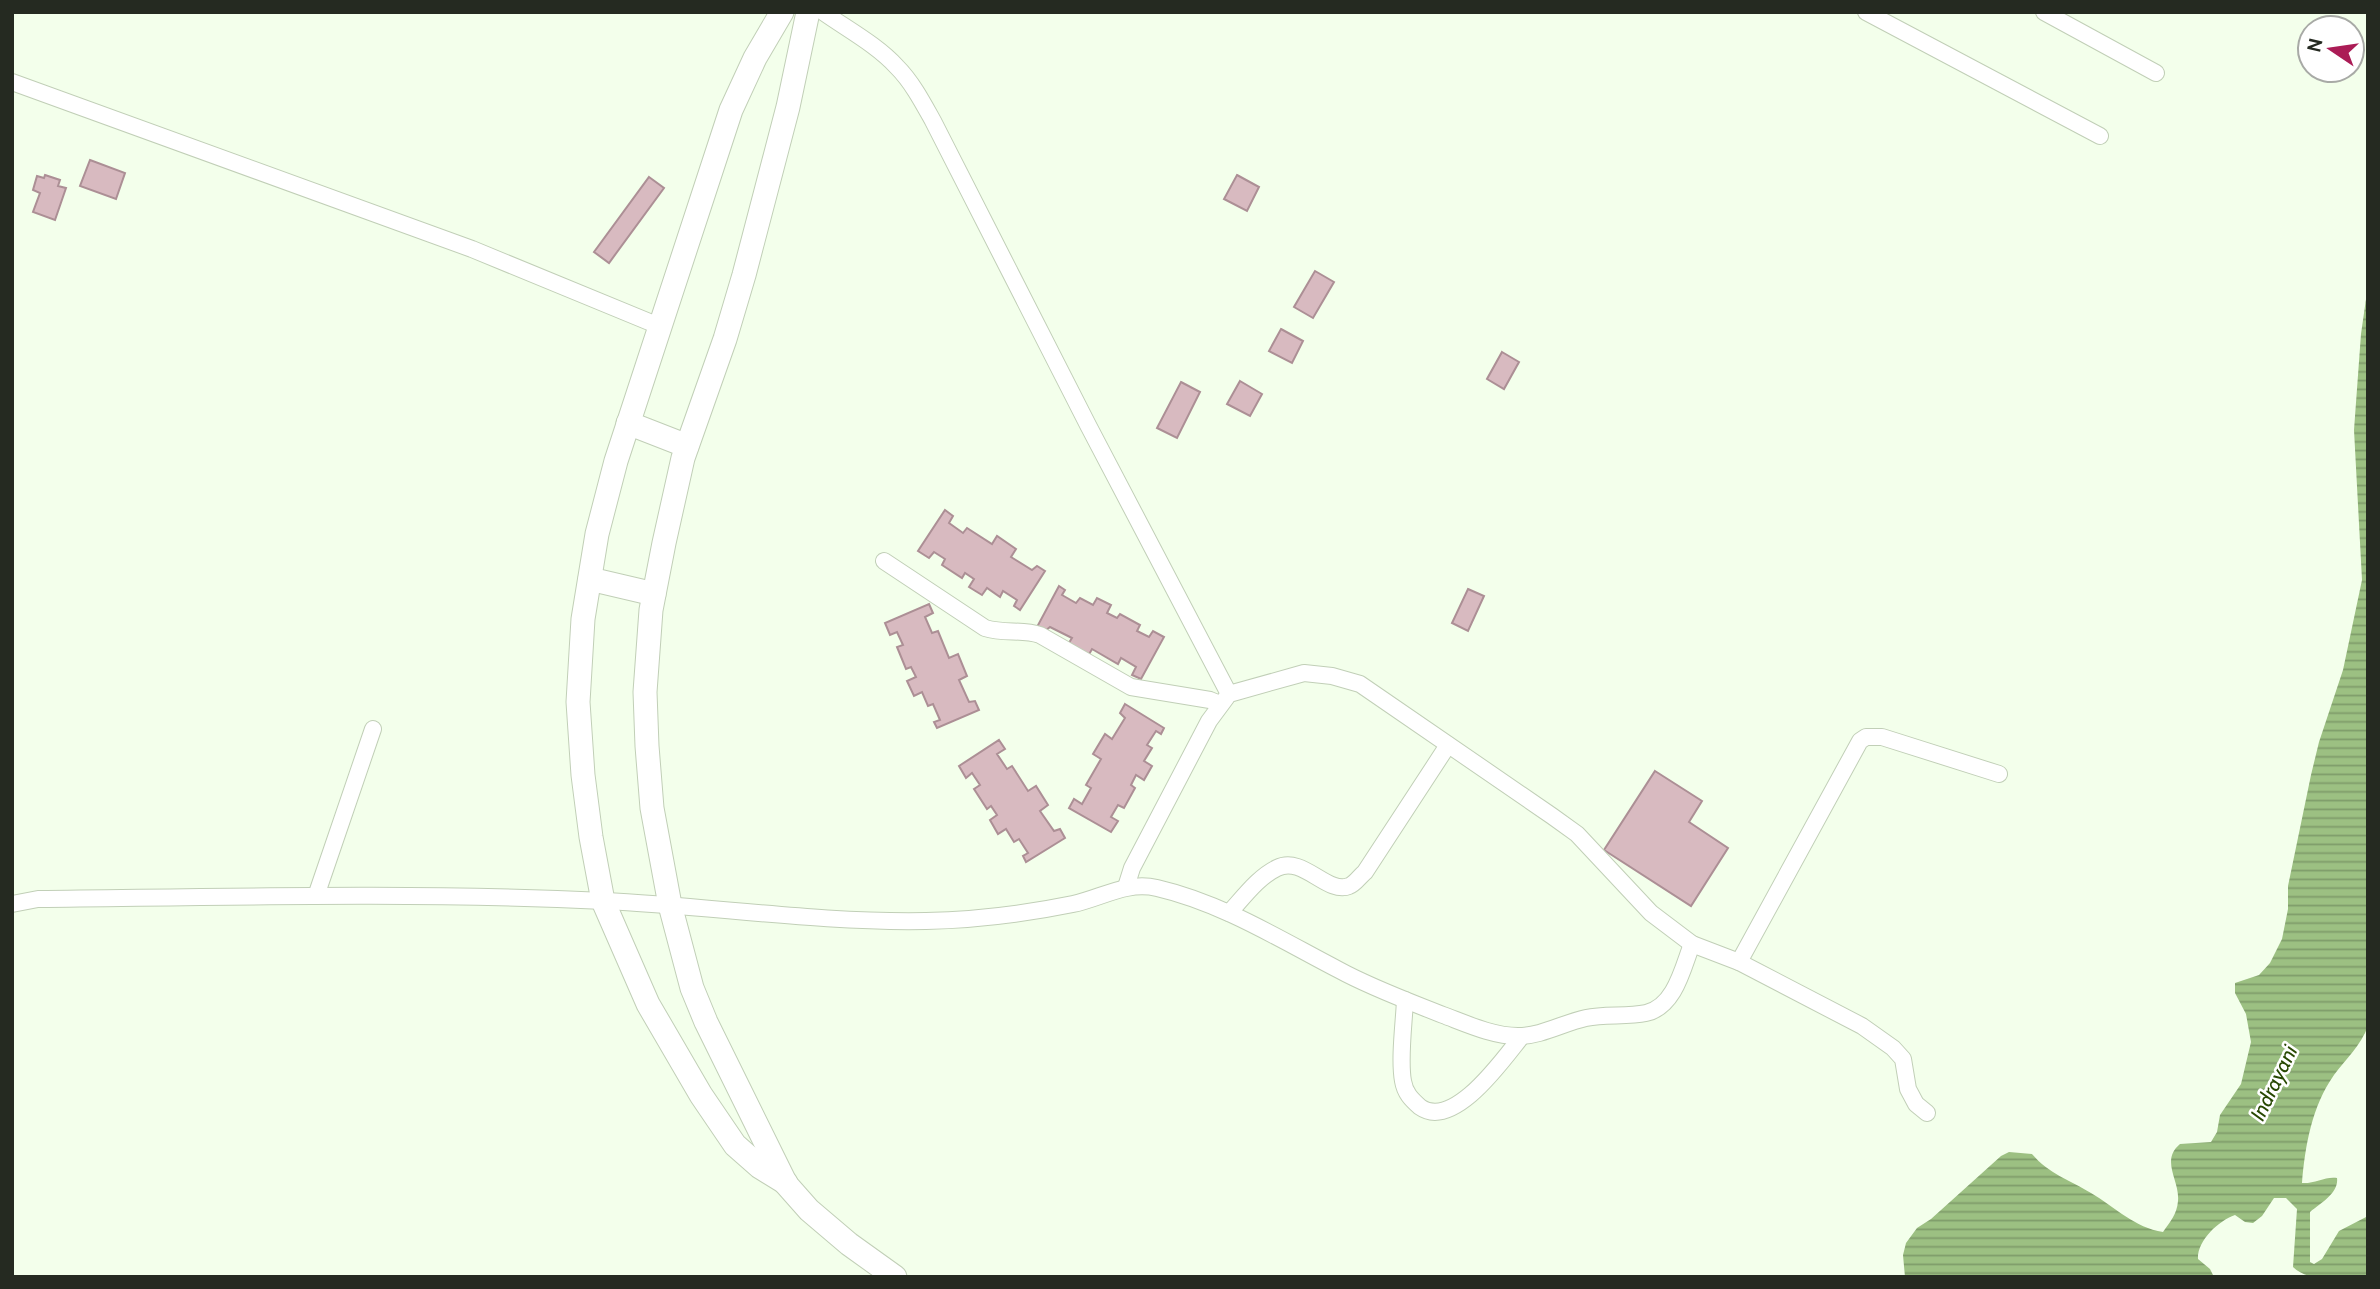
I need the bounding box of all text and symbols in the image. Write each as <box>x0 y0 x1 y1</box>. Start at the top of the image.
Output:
north arrow <box>2296 14 2366 84</box>
text: N <box>2302 36 2328 54</box>
water label: Indrayani <box>2245 1041 2303 1124</box>

